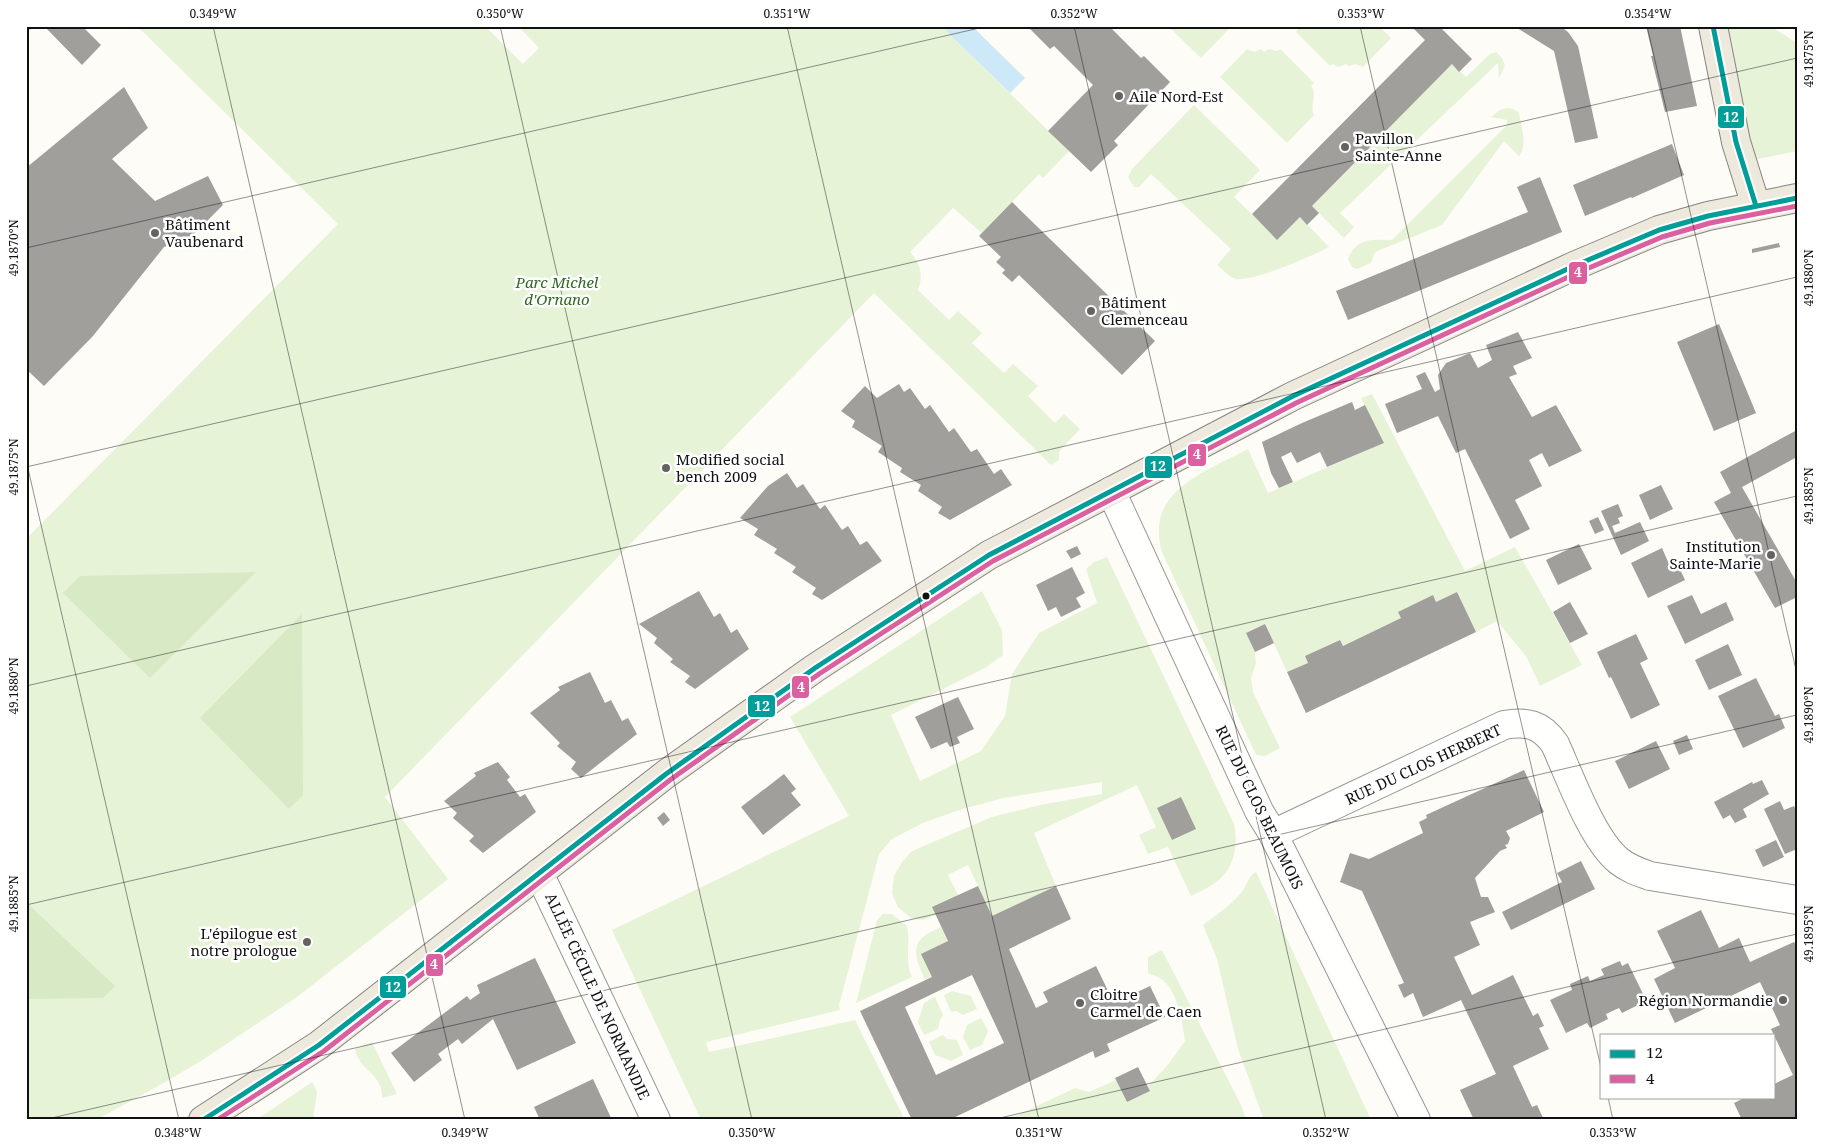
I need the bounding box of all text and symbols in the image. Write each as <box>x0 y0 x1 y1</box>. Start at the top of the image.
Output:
text: 0.349°W <box>189 5 237 22</box>
text: 0.350°W <box>476 5 524 22</box>
text: 0.351°W <box>763 5 811 22</box>
text: 0.352°W <box>1050 5 1098 22</box>
text: 0.353°W <box>1337 5 1385 22</box>
text: 0.354°W <box>1624 5 1672 22</box>
text: 49.1875°N <box>1800 30 1817 88</box>
place label: Aile Nord-Est <box>1129 86 1223 106</box>
marker: Aile Nord-Est <box>1113 90 1125 102</box>
line badge: 12 <box>1717 105 1745 129</box>
text: 12 <box>1723 107 1739 126</box>
place label: Pavillon Sainte-Anne <box>1355 128 1442 165</box>
marker: Pavillon Sainte-Anne <box>1339 141 1351 153</box>
place label: Bâtiment Vaubenard <box>165 214 244 251</box>
text: 49.1870°N <box>5 219 22 277</box>
marker: Bâtiment Vaubenard <box>149 227 161 239</box>
text: 49.1880°N <box>1800 249 1817 307</box>
line badge: 4 <box>1568 261 1588 285</box>
text: 4 <box>1574 262 1582 281</box>
park label: Parc Michel d'Ornano <box>515 272 599 309</box>
place label: Bâtiment Clemenceau <box>1101 292 1189 329</box>
marker: Bâtiment Clemenceau <box>1085 305 1097 317</box>
text: 49.1875°N <box>5 438 22 496</box>
line badge: 4 <box>1187 443 1207 467</box>
text: 4 <box>1193 444 1201 463</box>
place label: Modified social bench 2009 <box>676 449 785 486</box>
line badge: 12 <box>1144 455 1173 479</box>
text: 12 <box>1150 456 1166 475</box>
marker: Modified social bench 2009 <box>660 462 672 474</box>
text: 49.1885°N <box>1800 467 1817 525</box>
place label: Institution Sainte-Marie <box>1670 536 1761 573</box>
marker: Institution Sainte-Marie <box>1765 549 1777 561</box>
unlabelled marker <box>921 591 931 601</box>
text: 49.1880°N <box>5 657 22 715</box>
line badge: 4 <box>791 675 810 699</box>
text: 4 <box>797 677 805 696</box>
text: 49.1890°N <box>1800 686 1817 744</box>
line badge: 12 <box>747 694 776 718</box>
text: 12 <box>754 696 770 715</box>
street label: RUE DU CLOS HERBERT <box>1342 719 1504 809</box>
street label: RUE DU CLOS BEAUMOIS <box>1212 722 1308 892</box>
text: 49.1885°N <box>5 875 22 933</box>
street label: ALLÉE CÉCILE DE NORMANDIE <box>541 889 655 1103</box>
text: 49.1895°N <box>1800 905 1817 963</box>
place label: L'épilogue est notre prologue <box>191 923 297 960</box>
marker: L'épilogue est notre prologue <box>301 936 313 948</box>
line badge: 4 <box>425 953 444 977</box>
text: 4 <box>430 954 438 973</box>
line badge: 12 <box>379 975 407 999</box>
text: 12 <box>385 977 401 996</box>
place label: Cloitre Carmel de Caen <box>1090 984 1202 1021</box>
place label: Région Normandie <box>1639 990 1773 1010</box>
marker: Région Normandie <box>1777 994 1789 1006</box>
marker: Cloitre Carmel de Caen <box>1074 997 1086 1009</box>
legend <box>1600 1034 1776 1098</box>
text: 12 <box>1646 1042 1663 1062</box>
text: 4 <box>1646 1068 1655 1088</box>
text: 0.348°W <box>154 1124 202 1141</box>
text: 0.349°W <box>441 1124 489 1141</box>
text: 0.350°W <box>728 1124 776 1141</box>
text: 0.351°W <box>1015 1124 1063 1141</box>
text: 0.352°W <box>1302 1124 1350 1141</box>
text: 0.353°W <box>1589 1124 1637 1141</box>

